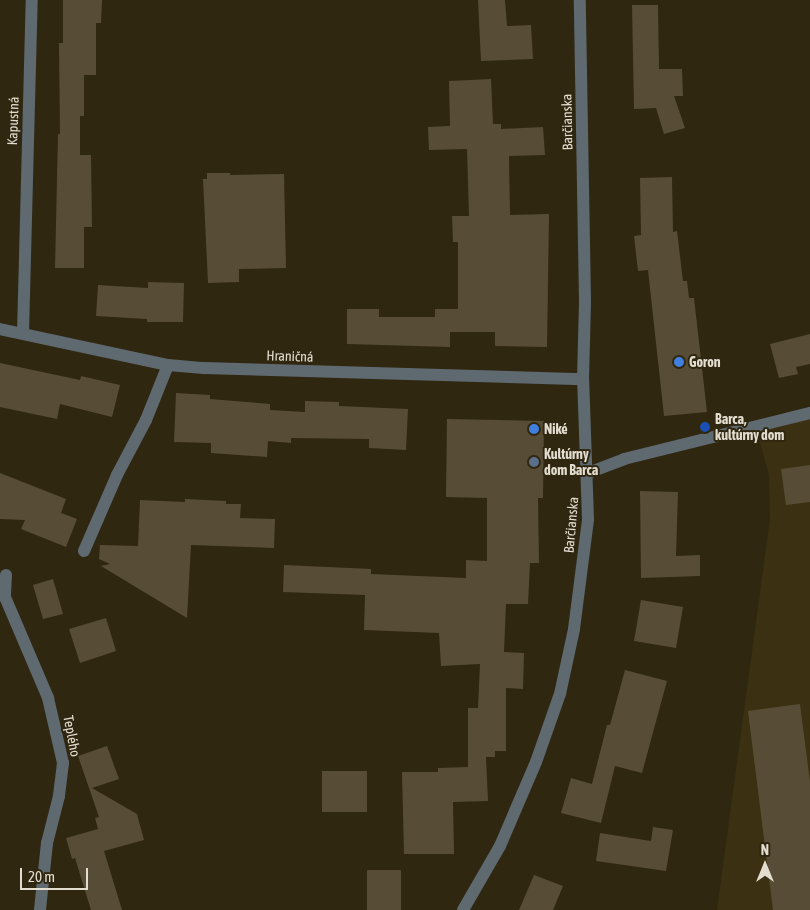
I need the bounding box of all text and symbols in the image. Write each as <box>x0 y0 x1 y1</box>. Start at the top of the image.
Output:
street label: Barčianska <box>558 94 576 150</box>
street label: Kapustná <box>4 96 22 146</box>
street label: Hraničná <box>266 347 314 365</box>
place label: Goron <box>689 354 720 370</box>
marker: Goron <box>673 356 685 368</box>
place label: Barca, kultúrny dom <box>715 411 784 444</box>
place label: Niké <box>544 421 568 437</box>
marker: Barca, kultúrny dom <box>699 421 711 433</box>
marker: Niké <box>528 423 540 435</box>
place label: Kultúrny dom Barca <box>544 446 598 478</box>
marker: Kultúrny dom Barca <box>528 456 540 468</box>
street label: Barčianska <box>560 496 582 554</box>
street label: Teplého <box>60 714 84 758</box>
north arrow <box>740 840 790 890</box>
text: N <box>761 842 769 858</box>
scale bar <box>22 858 90 890</box>
text: 20 m <box>28 868 55 885</box>

